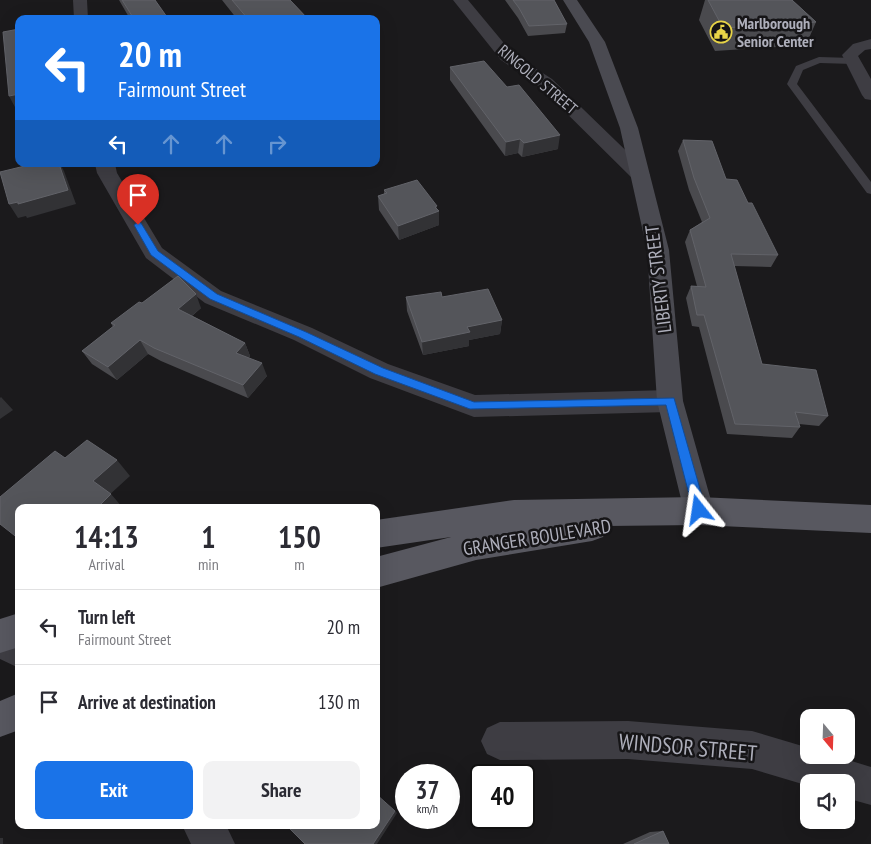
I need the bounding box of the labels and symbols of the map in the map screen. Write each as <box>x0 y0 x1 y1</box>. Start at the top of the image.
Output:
place label: Marlborough Senior Center <box>737 13 814 51</box>
public building icon: Marlborough Senior Center <box>709 20 733 44</box>
street label: RINGOLD STREET <box>494 40 582 118</box>
pin <box>117 174 159 225</box>
street label: LIBERTY STREET <box>639 223 677 334</box>
position arrow <box>672 483 724 535</box>
street label: GRANGER BOULEVARD <box>461 513 613 561</box>
north arrow <box>800 709 855 764</box>
street label: WINDSOR STREET <box>618 727 758 767</box>
speed limit sign: 40 <box>470 764 535 829</box>

